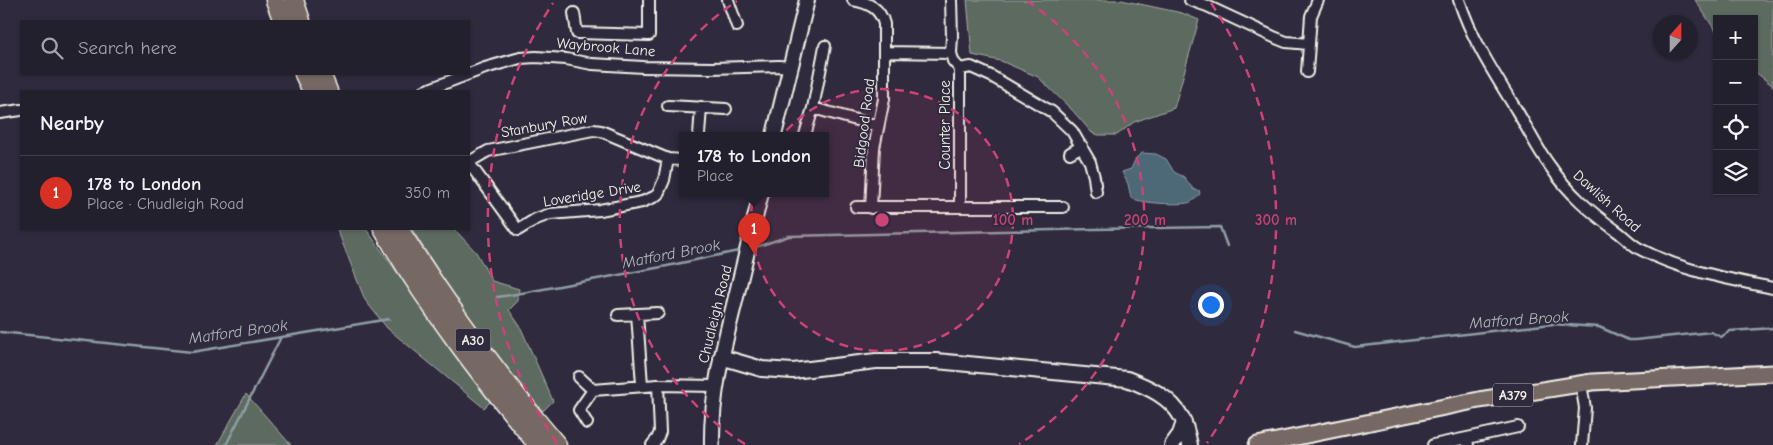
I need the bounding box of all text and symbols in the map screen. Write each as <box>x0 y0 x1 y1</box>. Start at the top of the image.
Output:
north arrow <box>1653 15 1698 60</box>
map controls <box>1713 15 1758 195</box>
button: + <box>1713 15 1758 60</box>
search box <box>20 20 470 75</box>
icon: search <box>38 34 66 62</box>
street label: Waybrook Lane <box>556 34 657 60</box>
text: Search here <box>78 37 177 59</box>
button: − <box>1713 60 1758 105</box>
street label: Bidgood Road <box>850 77 878 169</box>
street label: Counter Place <box>936 80 954 170</box>
button: locate <box>1713 105 1758 150</box>
street label: Stanbury Row <box>500 109 588 141</box>
text: Nearby <box>40 111 104 135</box>
popup <box>679 132 829 197</box>
text: 178 to London <box>697 145 811 167</box>
button: layers <box>1713 150 1758 195</box>
street label: Dawlish Road <box>1570 166 1644 236</box>
text: Place <box>697 167 733 185</box>
text: 178 to London <box>87 173 201 195</box>
street label: Loveridge Drive <box>542 177 643 211</box>
text: 1 <box>53 184 59 202</box>
text: 350 m <box>405 184 450 202</box>
text: Place · Chudleigh Road <box>87 195 244 213</box>
centre of rings <box>873 211 891 229</box>
text: 100 m <box>993 211 1033 229</box>
text: 200 m <box>1124 211 1166 229</box>
text: 300 m <box>1255 211 1297 229</box>
pin: 1 <box>738 213 770 254</box>
water label: Matford Brook <box>620 236 722 273</box>
street label: Chudleigh Road <box>694 263 736 365</box>
your location <box>1198 292 1224 318</box>
water label: Matford Brook <box>1468 308 1570 333</box>
water label: Matford Brook <box>187 316 289 348</box>
road number: A30 <box>456 328 490 352</box>
road number: A379 <box>1493 384 1533 406</box>

